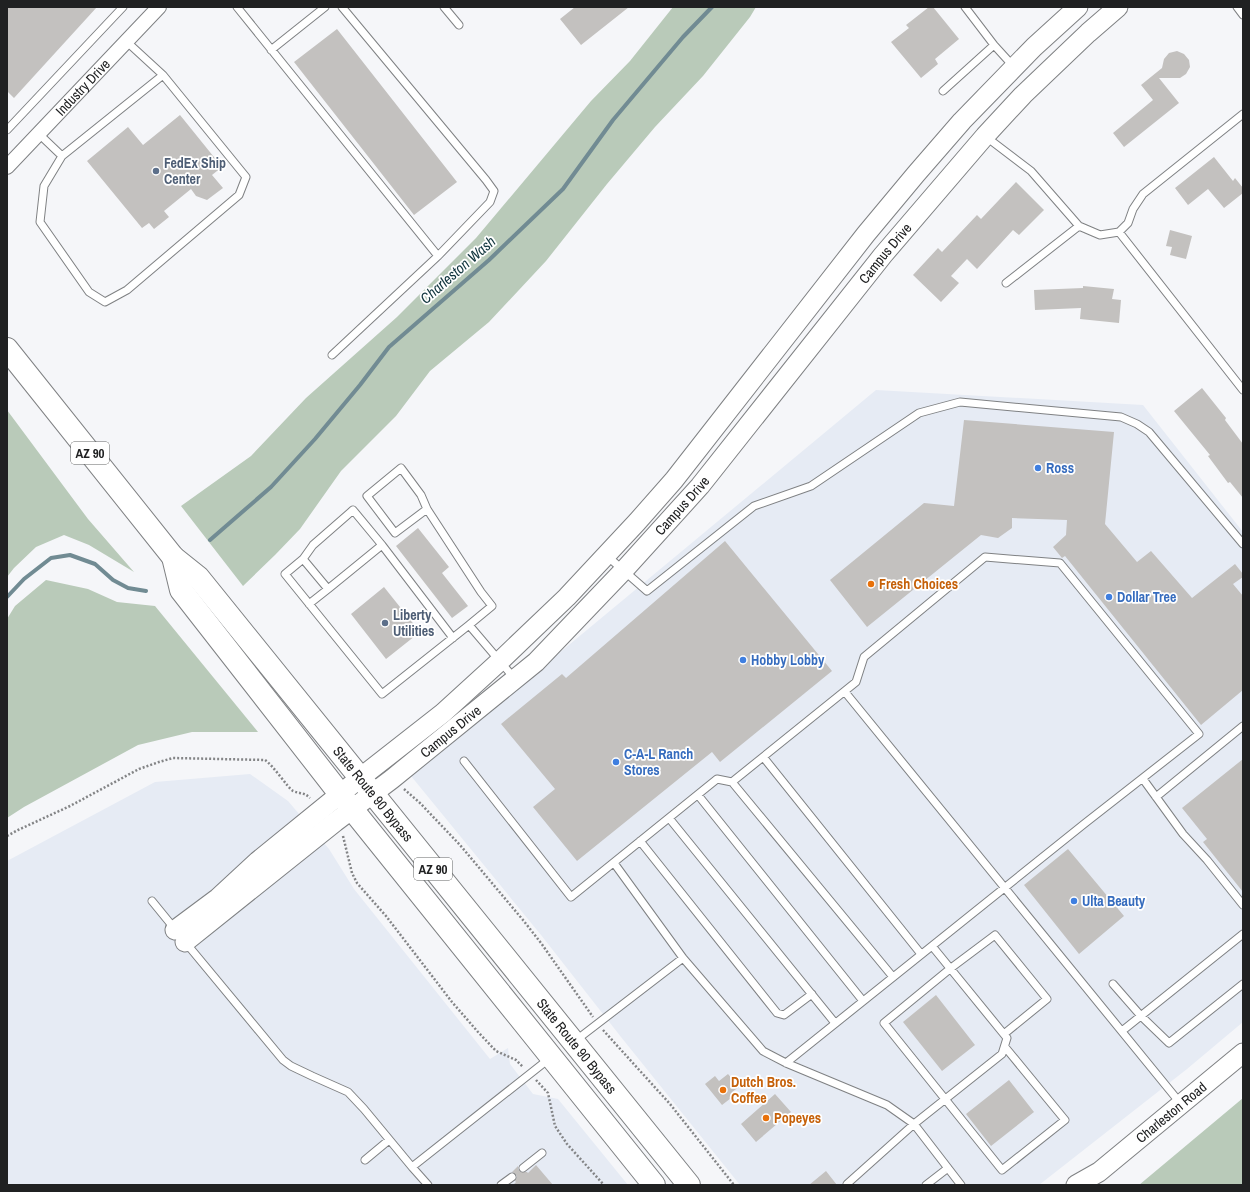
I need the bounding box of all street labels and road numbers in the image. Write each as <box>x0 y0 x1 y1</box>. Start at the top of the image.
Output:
street label: Industry Drive <box>52 55 114 119</box>
street label: Campus Drive <box>855 219 915 287</box>
road number: AZ 90 <box>71 442 109 464</box>
street label: Campus Drive <box>651 472 713 539</box>
street label: Campus Drive <box>416 701 485 762</box>
street label: State Route 90 Bypass <box>329 743 417 846</box>
road number: AZ 90 <box>414 858 452 880</box>
street label: State Route 90 Bypass <box>533 995 621 1098</box>
street label: Charleston Road <box>1132 1078 1210 1147</box>

